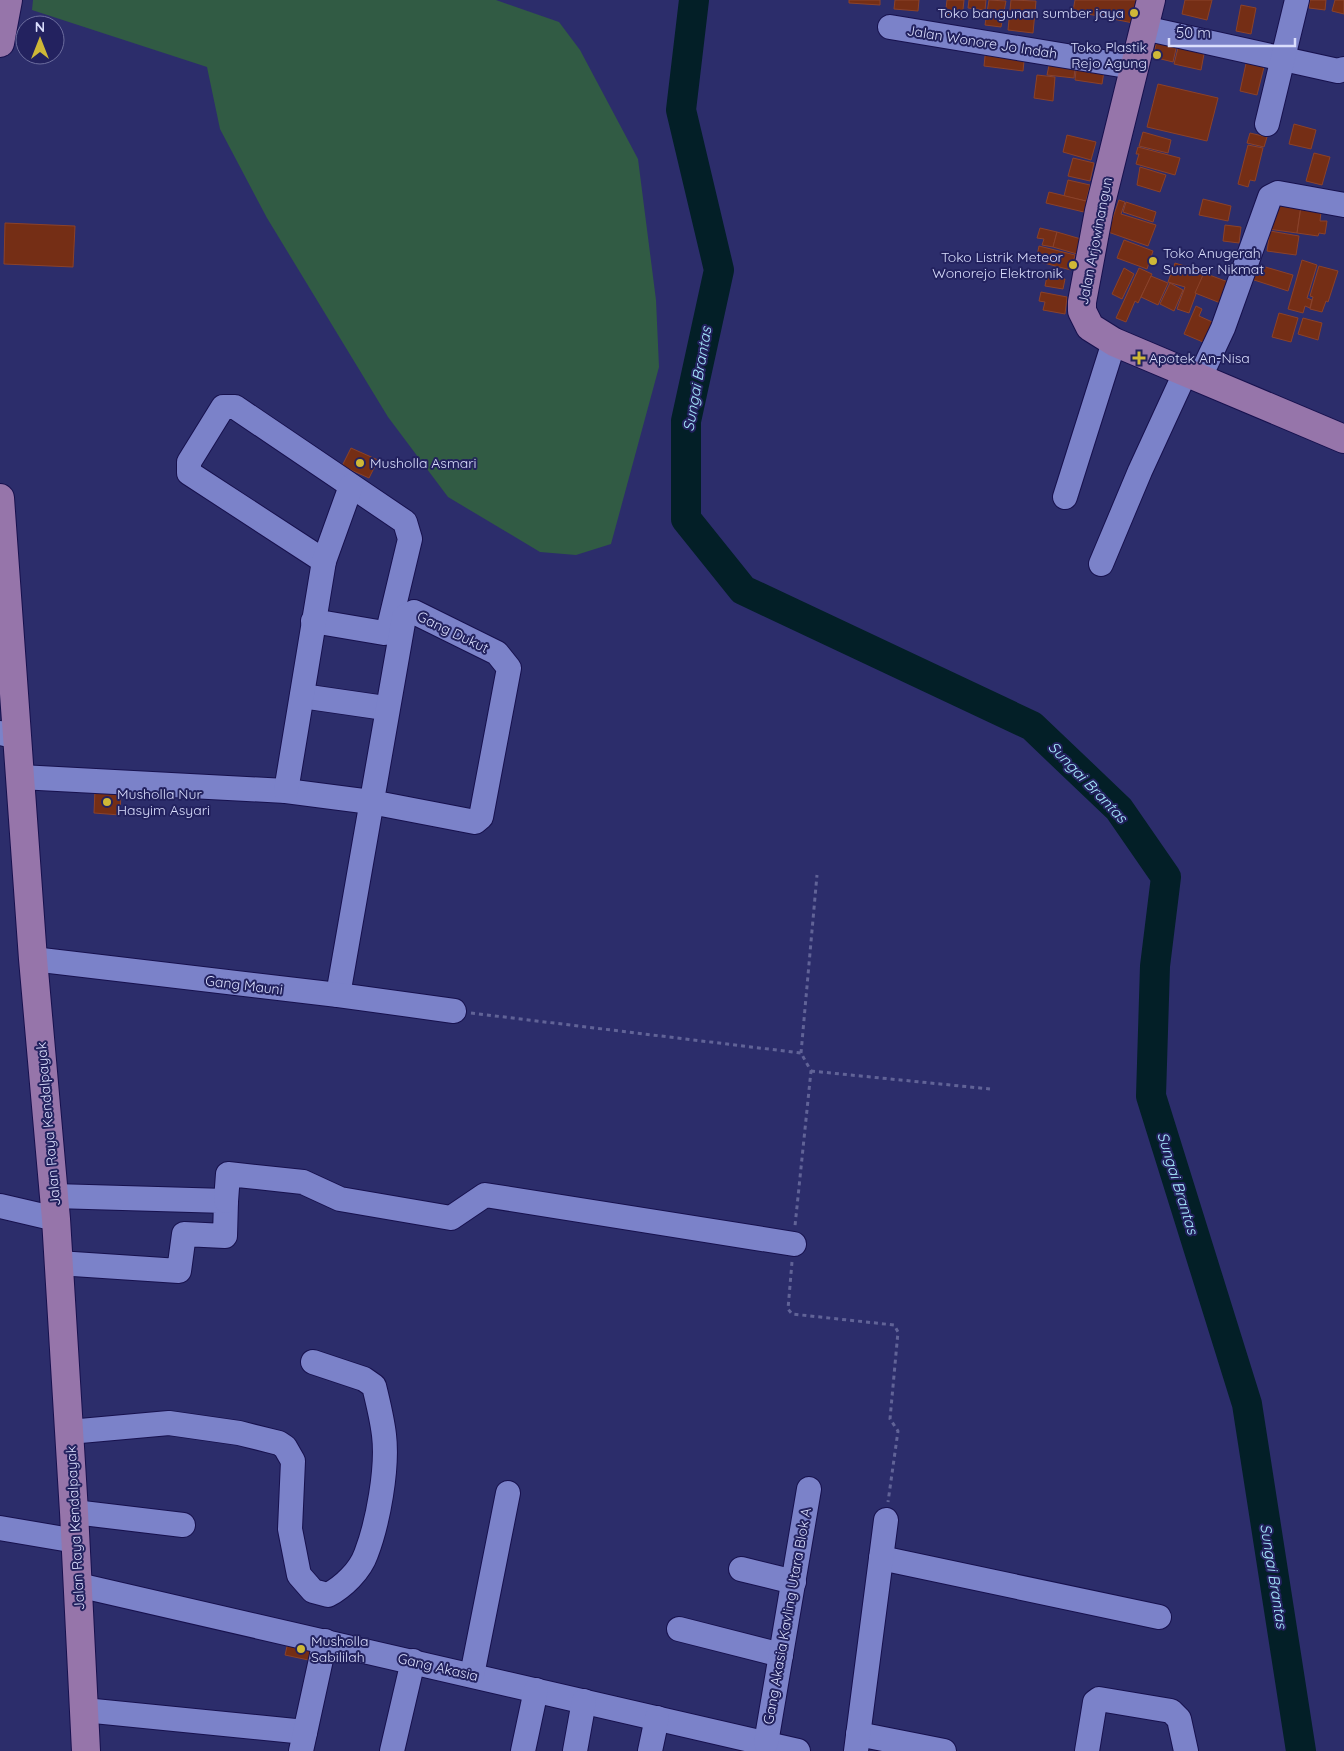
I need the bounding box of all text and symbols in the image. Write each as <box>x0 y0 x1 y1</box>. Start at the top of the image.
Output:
place label: Toko bangunan sumber jaya <box>938 4 1124 22</box>
marker: Toko bangunan sumber jaya <box>1128 7 1140 19</box>
north arrow <box>15 15 65 65</box>
scale bar <box>1169 15 1295 47</box>
text: N <box>35 18 45 36</box>
street label: Jalan Wonore Jo Indah <box>906 21 1058 63</box>
text: 50 m <box>1176 23 1211 42</box>
place label: Toko Plastik Rejo Agung <box>1070 38 1147 72</box>
marker: Toko Plastik Rejo Agung <box>1151 49 1163 61</box>
street label: Jalan Arjowinangun <box>1074 176 1116 306</box>
place label: Toko Anugerah Sumber Nikmat <box>1163 244 1264 278</box>
place label: Toko Listrik Meteor Wonorejo Elektronik <box>932 248 1064 282</box>
marker: Toko Anugerah Sumber Nikmat <box>1147 255 1159 267</box>
marker: Toko Listrik Meteor Wonorejo Elektronik <box>1067 259 1079 271</box>
water label: Sungai Brantas <box>678 324 716 433</box>
place label: Apotek An-Nisa <box>1149 349 1250 367</box>
marker: Apotek An-Nisa <box>1133 352 1145 364</box>
place label: Musholla Asmari <box>370 454 477 472</box>
marker: Musholla Asmari <box>354 457 366 469</box>
street label: Gang Dukut <box>414 607 492 657</box>
water label: Sungai Brantas <box>1044 737 1132 827</box>
place label: Musholla Nur Hasyim Asyari <box>117 785 210 819</box>
marker: Musholla Nur Hasyim Asyari <box>101 796 113 808</box>
street label: Gang Mauni <box>204 971 284 999</box>
street label: Jalan Raya Kendalpayak <box>32 1041 64 1207</box>
water label: Sungai Brantas <box>1153 1130 1203 1237</box>
street label: Jalan Raya Kendalpayak <box>62 1445 88 1611</box>
street label: Gang Akasia Kavling Utara Blok A <box>759 1506 815 1726</box>
water label: Sungai Brantas <box>1256 1522 1292 1631</box>
place label: Musholla Sabililah <box>311 1632 368 1666</box>
marker: Musholla Sabililah <box>295 1643 307 1655</box>
street label: Gang Akasia <box>396 1649 480 1685</box>

